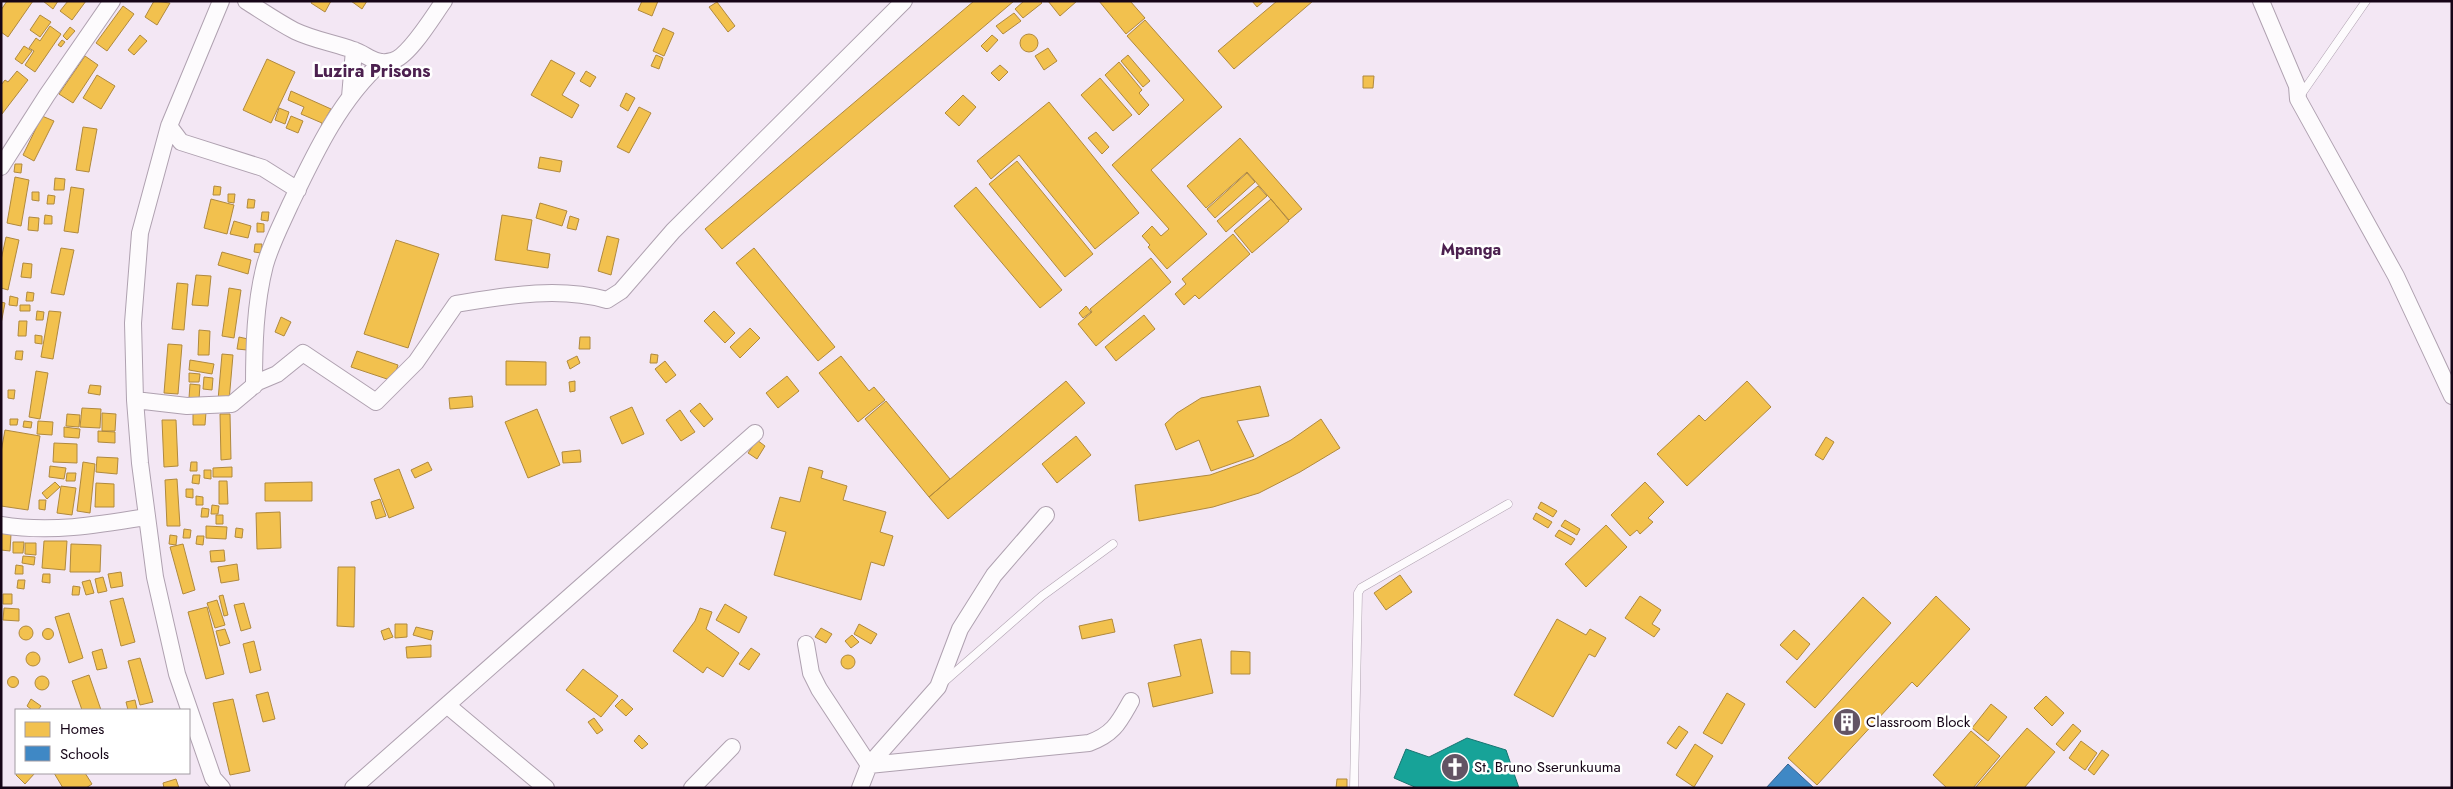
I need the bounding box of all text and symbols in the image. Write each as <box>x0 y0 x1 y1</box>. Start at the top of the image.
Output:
district label: Luzira Prisons <box>314 58 430 84</box>
district label: Mpanga <box>1441 238 1501 261</box>
building icon: Classroom Block <box>1832 707 1862 737</box>
legend <box>15 709 190 774</box>
place label: Classroom Block <box>1866 711 1971 733</box>
text: Homes <box>60 718 104 740</box>
text: Schools <box>60 743 109 765</box>
church icon: St. Bruno Sserunkuuma <box>1440 752 1470 782</box>
place label: St. Bruno Sserunkuuma <box>1474 756 1621 778</box>

